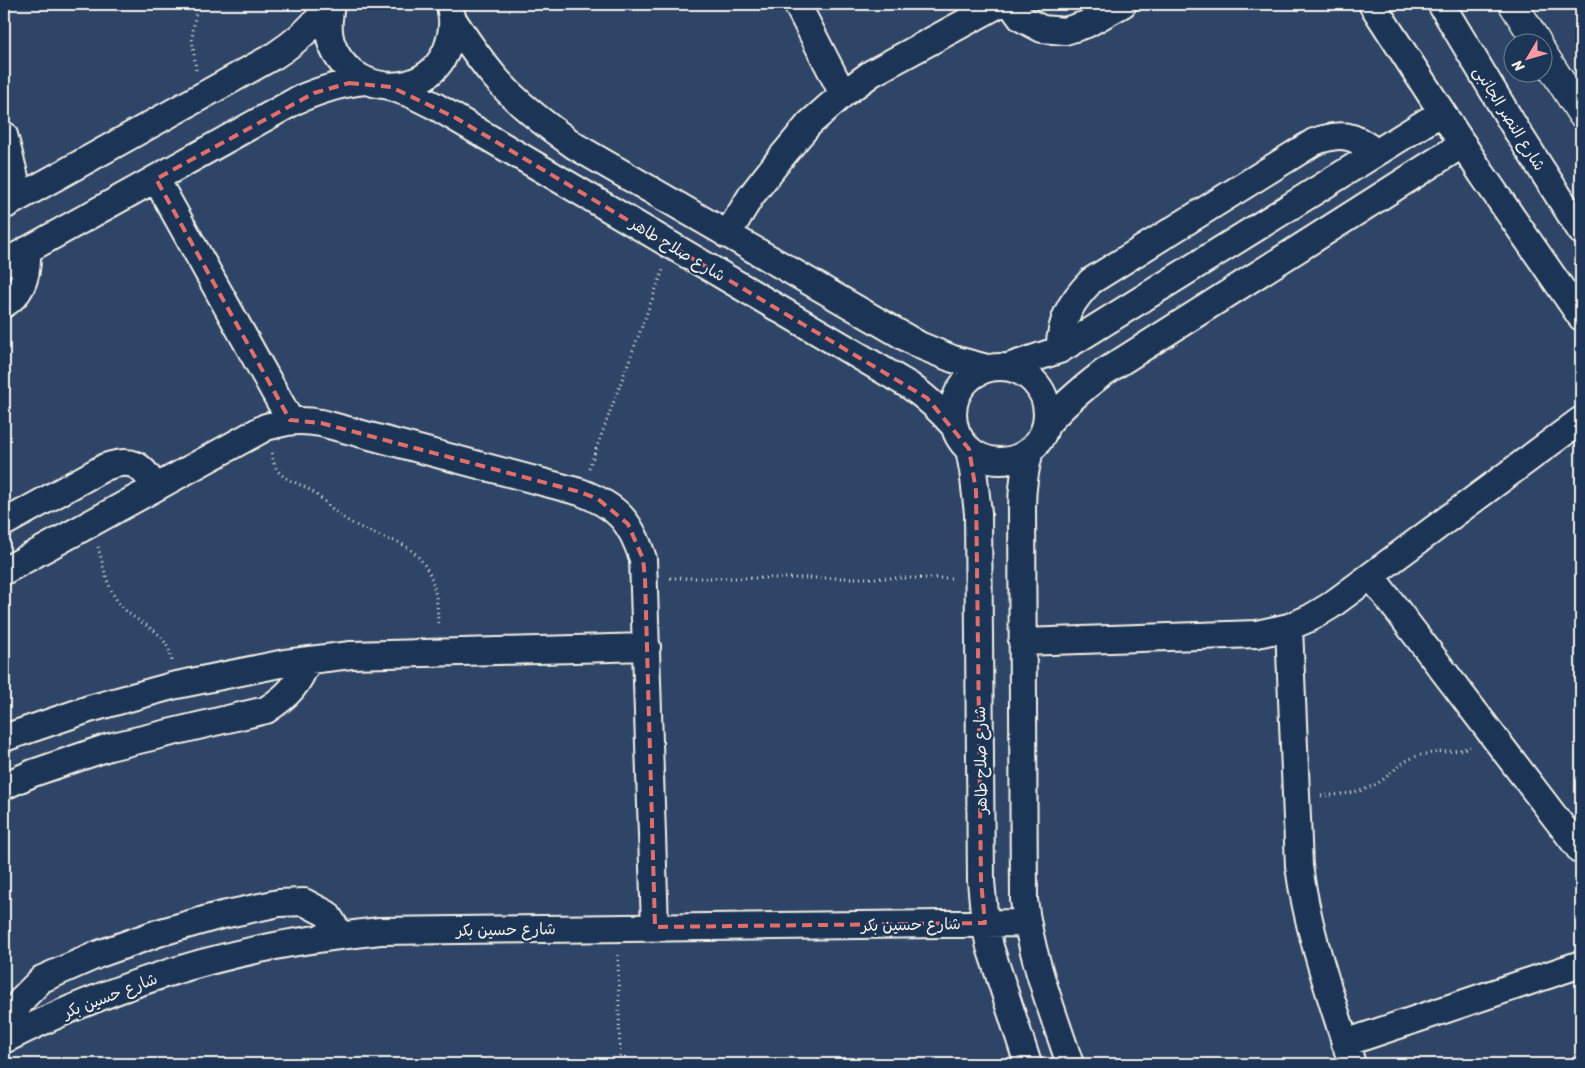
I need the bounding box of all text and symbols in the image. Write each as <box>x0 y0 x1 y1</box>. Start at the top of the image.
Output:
north arrow <box>1502 32 1552 82</box>
text: N <box>1505 54 1532 78</box>
street label: شارع النصر الجانبى <box>1465 60 1554 177</box>
street label: شارع صلاح طاهر <box>622 208 731 290</box>
street label: شارع صلاح طاهر <box>965 706 996 816</box>
street label: شارع حسين بكر <box>859 909 961 940</box>
street label: شارع حسين بكر <box>454 914 556 945</box>
street label: شارع حسين بكر <box>57 964 162 1028</box>

